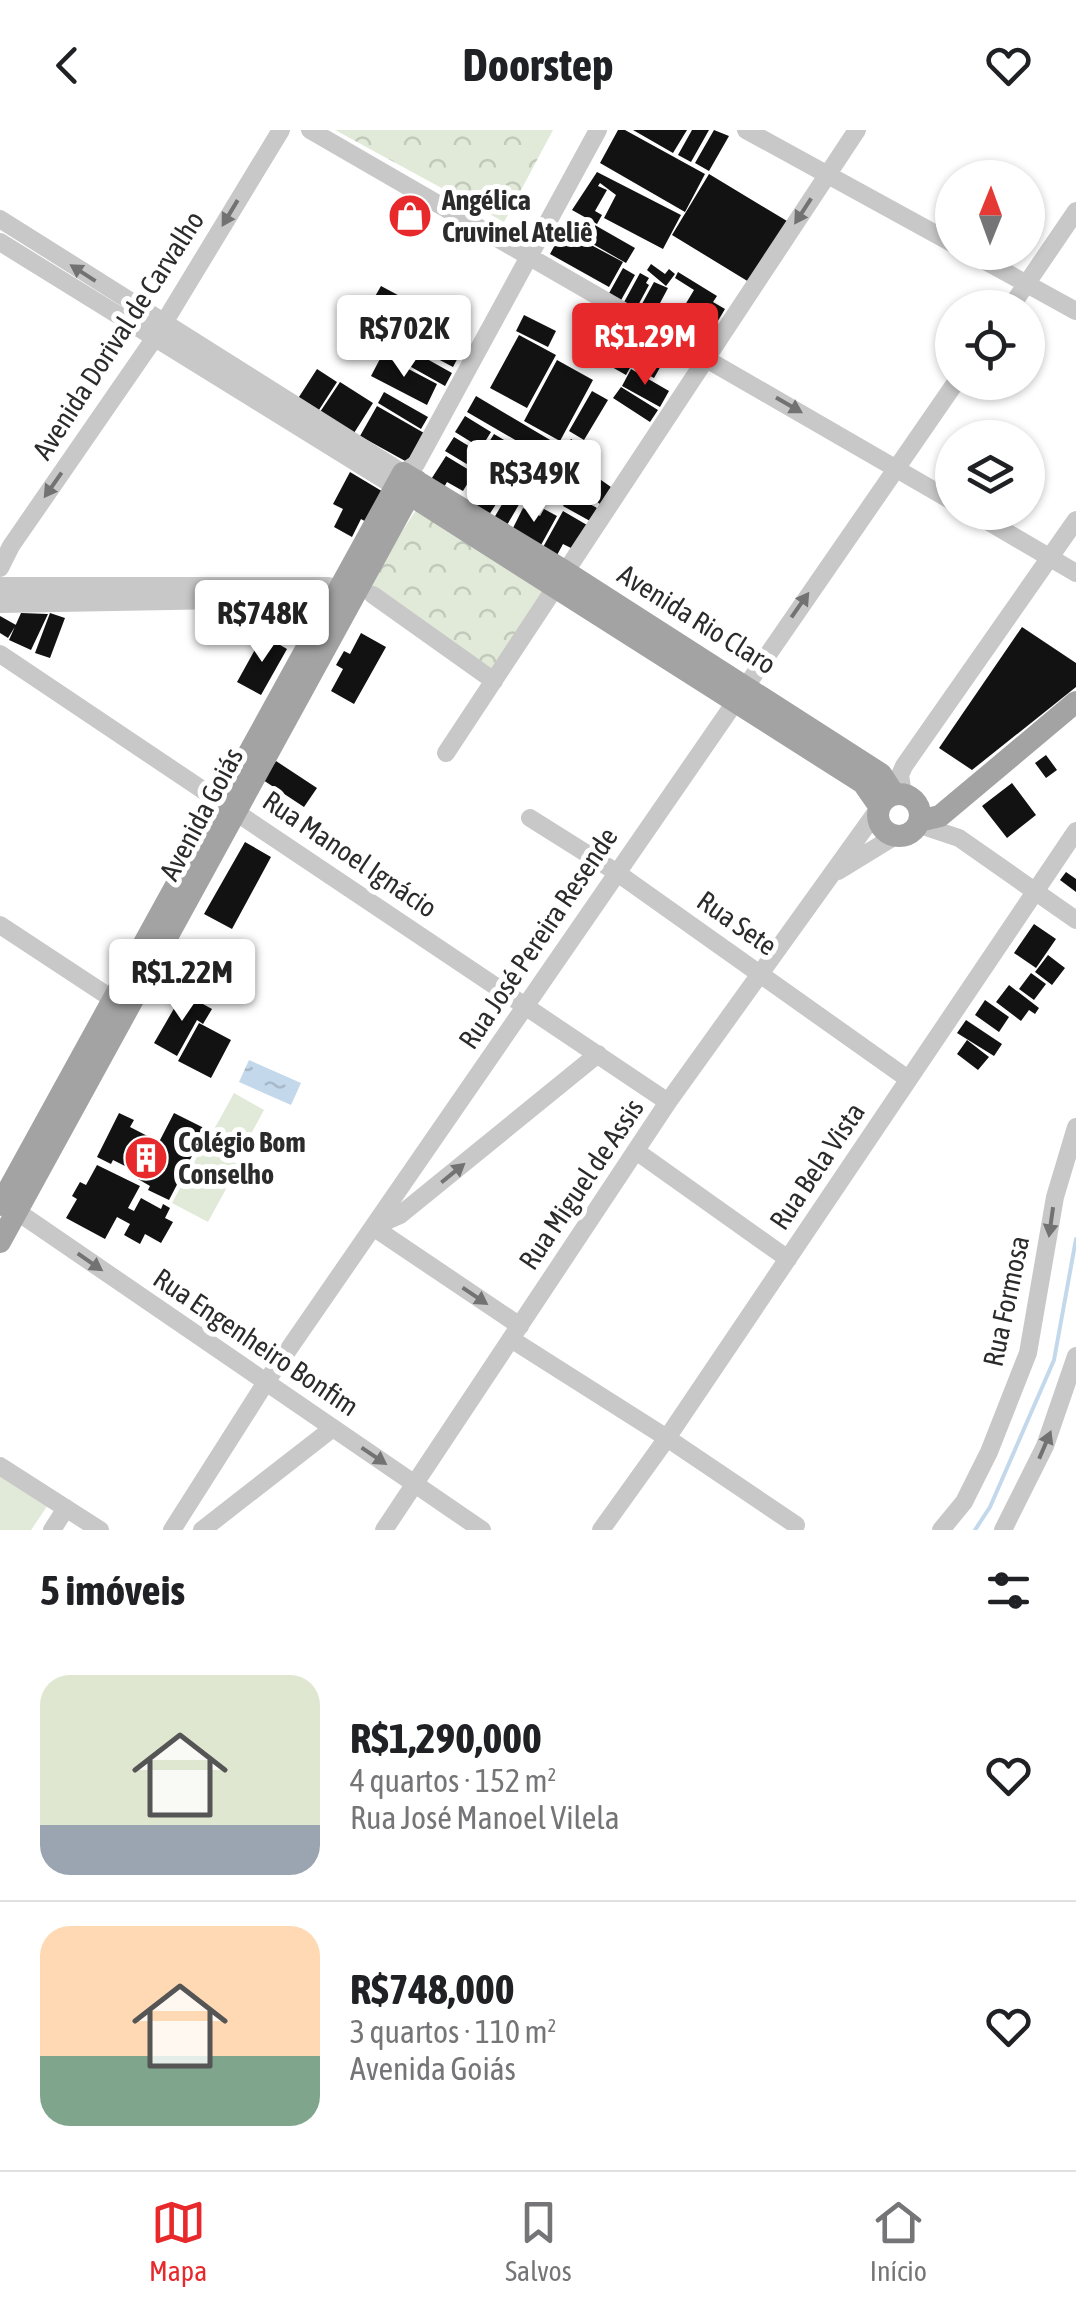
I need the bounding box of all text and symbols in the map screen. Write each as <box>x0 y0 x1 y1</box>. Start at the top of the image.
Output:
icon: back <box>40 38 95 93</box>
icon: heart <box>981 38 1036 93</box>
text: Doorstep <box>463 39 613 91</box>
north arrow <box>935 160 1045 270</box>
map controls <box>935 160 1045 530</box>
place label: Angélica Cruvinel Ateliê <box>441 184 593 248</box>
shop icon: Angélica Cruvinel Ateliê <box>387 193 433 239</box>
one-way arrow <box>794 198 813 225</box>
one-way arrow <box>222 199 240 227</box>
street label: Avenida Dorival de Carvalho <box>26 205 210 465</box>
one-way arrow <box>70 264 97 282</box>
button: locate <box>935 290 1045 400</box>
pin: R$702K <box>323 295 485 380</box>
pin: R$1.29M <box>553 303 737 388</box>
text: R$702K <box>359 309 449 346</box>
text: R$1.29M <box>594 317 696 354</box>
one-way arrow <box>775 396 803 413</box>
button: layers <box>935 420 1045 530</box>
pin: R$349K <box>453 440 615 525</box>
text: R$349K <box>489 454 579 491</box>
one-way arrow <box>44 472 63 499</box>
street label: Avenida Rio Claro <box>612 558 782 680</box>
pin: R$748K <box>181 580 343 665</box>
one-way arrow <box>790 591 809 618</box>
text: R$748K <box>217 594 307 631</box>
street label: Avenida Goiás <box>153 742 249 886</box>
street label: Rua Manoel Ignácio <box>257 784 443 924</box>
street label: Rua José Pereira Resende <box>452 821 624 1055</box>
street label: Rua Sete <box>691 884 783 962</box>
pin: R$1.22M <box>90 939 274 1024</box>
text: R$1.22M <box>131 953 233 990</box>
street label: Rua Miguel de Assis <box>512 1093 650 1275</box>
street label: Rua Bela Vista <box>763 1097 871 1235</box>
place label: Colégio Bom Conselho <box>178 1126 306 1190</box>
building icon: Colégio Bom Conselho <box>123 1135 169 1181</box>
one-way arrow <box>440 1163 465 1184</box>
one-way arrow <box>1043 1206 1059 1238</box>
street label: Rua Formosa <box>977 1233 1035 1369</box>
one-way arrow <box>76 1252 103 1271</box>
street label: Rua Engenheiro Bonfim <box>148 1262 364 1422</box>
one-way arrow <box>462 1286 489 1305</box>
one-way arrow <box>1037 1430 1053 1460</box>
one-way arrow <box>361 1446 387 1465</box>
icon: filters <box>981 1563 1036 1618</box>
text: 5 imóveis <box>40 1566 185 1614</box>
text: R$1,290,000 <box>350 1714 542 1762</box>
icon: home <box>120 1715 240 1835</box>
icon: heart <box>981 1748 1036 1803</box>
text: 4 quartos · 152 m² <box>350 1762 556 1799</box>
text: Rua José Manoel Vilela <box>350 1799 620 1836</box>
text: R$748,000 <box>350 1965 515 2013</box>
icon: home <box>120 1966 240 2086</box>
icon: heart <box>981 1999 1036 2054</box>
text: 3 quartos · 110 m² <box>350 2013 556 2050</box>
text: Avenida Goiás <box>350 2050 516 2087</box>
tab: Mapa <box>149 2195 207 2287</box>
tab: Salvos <box>505 2195 572 2287</box>
tab: Início <box>870 2195 927 2287</box>

